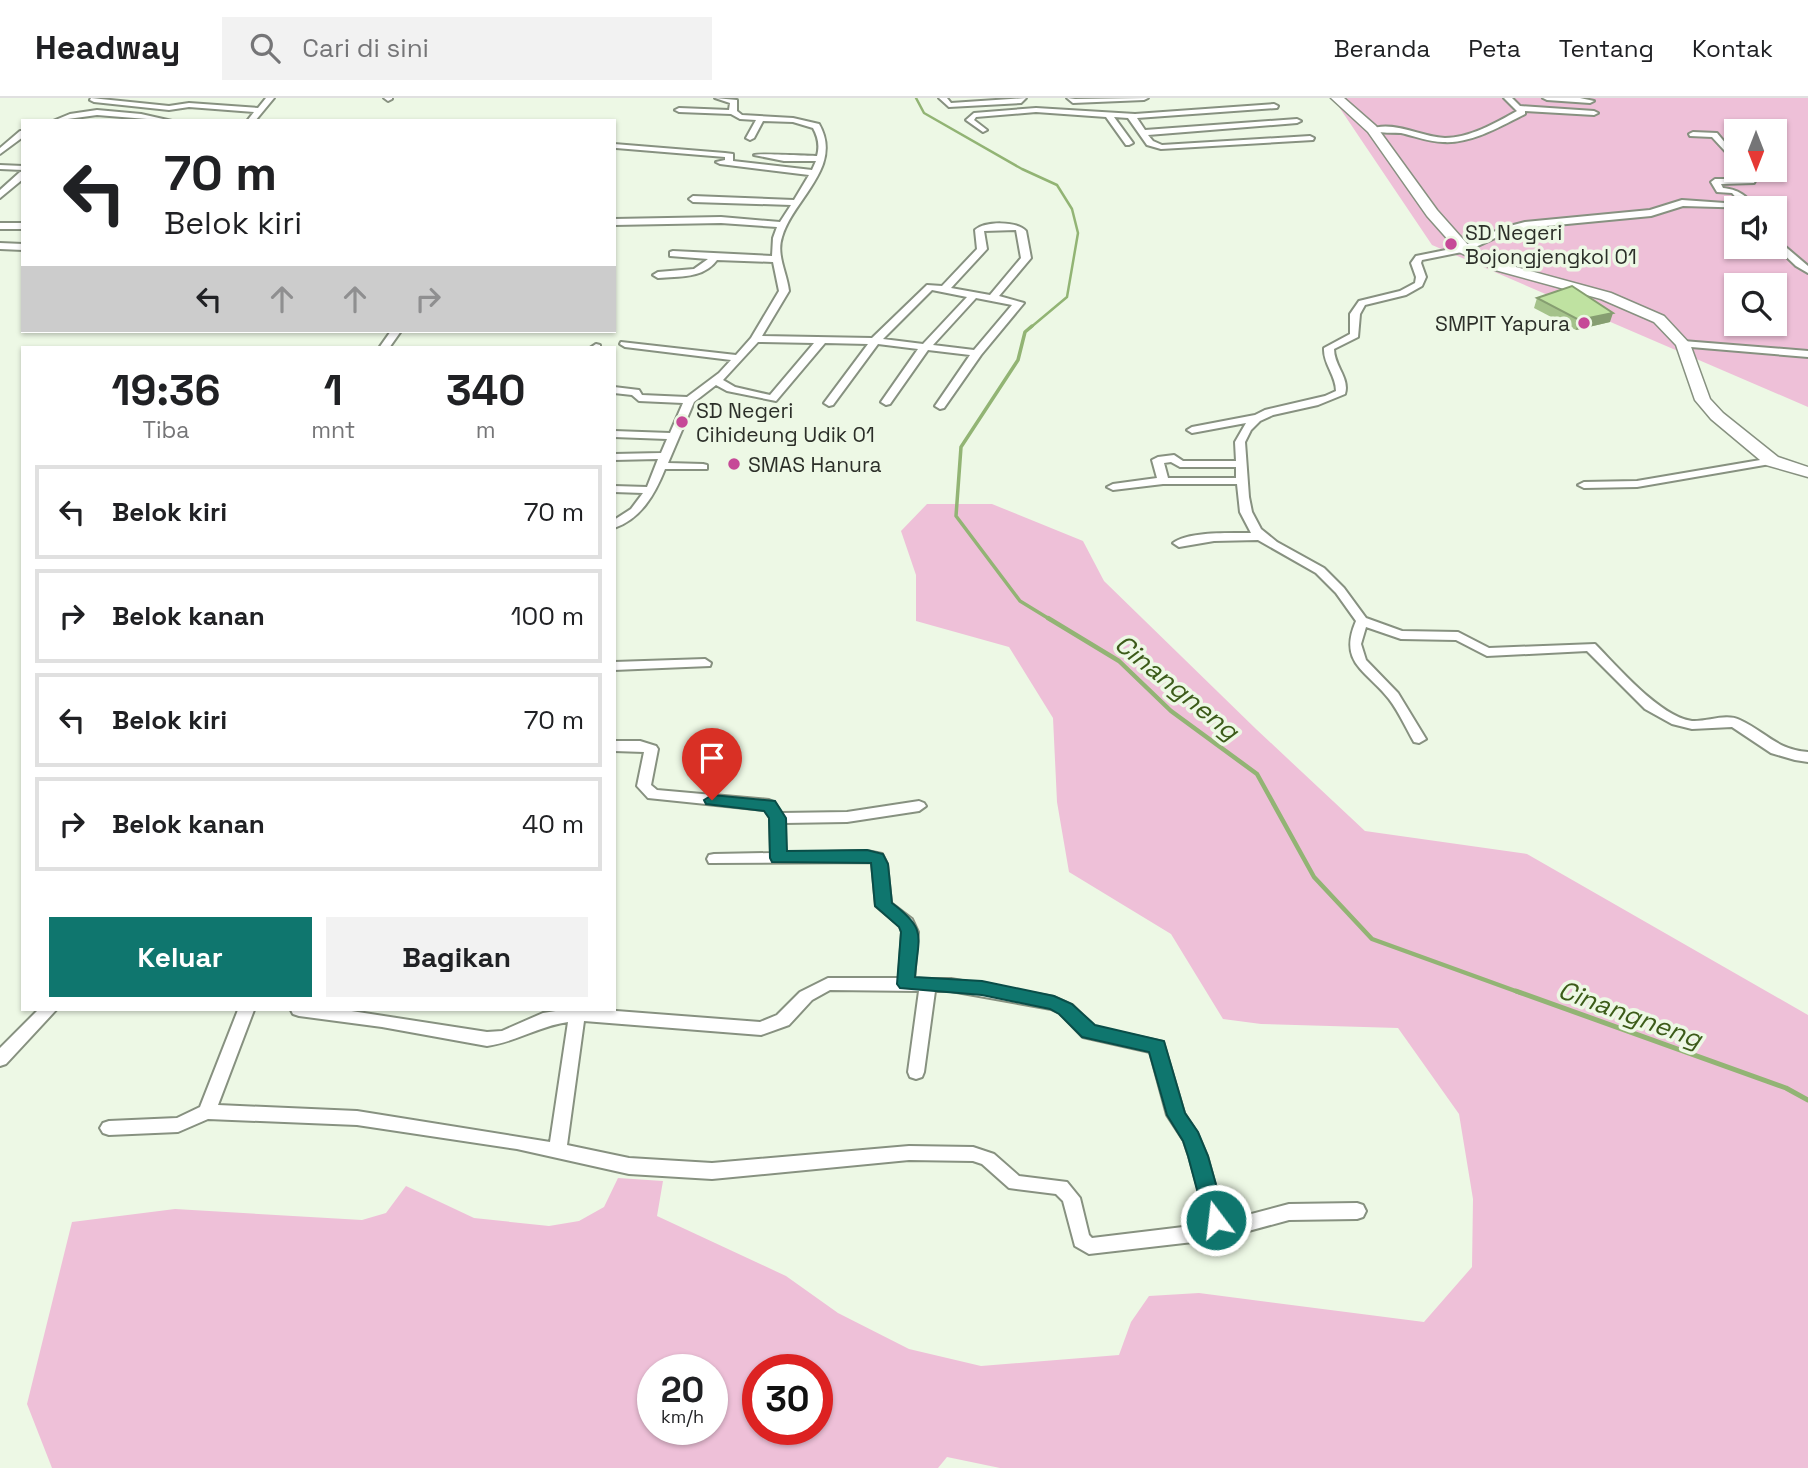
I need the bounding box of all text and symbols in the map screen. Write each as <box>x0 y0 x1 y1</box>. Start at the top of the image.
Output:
search box <box>222 17 712 80</box>
text: Headway <box>35 27 180 69</box>
icon: search <box>246 29 284 67</box>
text: Cari di sini <box>302 31 429 65</box>
text: Beranda <box>1334 33 1430 64</box>
text: Peta <box>1468 33 1521 64</box>
text: Tentang <box>1559 33 1654 64</box>
text: Kontak <box>1692 33 1773 64</box>
north arrow <box>1724 119 1787 182</box>
map controls <box>1724 119 1787 336</box>
text: 70 m <box>164 142 277 204</box>
icon: left <box>49 147 140 238</box>
button: sound <box>1724 196 1787 259</box>
text: Belok kiri <box>164 203 302 243</box>
place label: SD Negeri Bojongjengkol 01 <box>1465 219 1637 270</box>
marker: SD Negeri Bojongjengkol 01 <box>1443 236 1459 252</box>
button: search <box>1724 273 1787 336</box>
icon: left <box>190 280 228 318</box>
icon: ahead <box>263 280 301 318</box>
icon: ahead <box>336 280 374 318</box>
icon: right <box>409 280 447 318</box>
place label: SMPIT Yapura <box>1435 310 1570 337</box>
marker: SMPIT Yapura <box>1576 315 1592 331</box>
text: 19:36 <box>112 364 221 417</box>
text: 1 <box>324 364 343 417</box>
text: 340 <box>446 364 525 417</box>
place label: SD Negeri Cihideung Udik 01 <box>696 397 875 448</box>
marker: SD Negeri Cihideung Udik 01 <box>674 414 690 430</box>
text: Tiba <box>143 415 190 445</box>
text: mnt <box>311 415 355 445</box>
text: m <box>476 415 496 445</box>
place label: SMAS Hanura <box>748 451 882 478</box>
marker: SMAS Hanura <box>726 456 742 472</box>
icon: left <box>53 493 91 531</box>
text: Belok kiri <box>112 495 227 529</box>
text: 70 m <box>524 495 584 529</box>
icon: right <box>53 597 91 635</box>
text: Belok kanan <box>112 599 265 633</box>
text: 100 m <box>511 599 584 633</box>
water label: Cinangneng <box>1108 626 1247 748</box>
icon: left <box>53 701 91 739</box>
text: Belok kiri <box>112 703 227 737</box>
text: 70 m <box>524 703 584 737</box>
pin <box>682 728 742 800</box>
icon: arrive <box>693 739 731 777</box>
icon: right <box>53 805 91 843</box>
text: Belok kanan <box>112 807 265 841</box>
text: 40 m <box>522 807 584 841</box>
button: Keluar <box>49 917 312 997</box>
button: Bagikan <box>326 917 588 997</box>
water label: Cinangneng <box>1553 972 1708 1056</box>
position arrow <box>1179 1183 1253 1257</box>
speed limit sign: 30 <box>742 1354 833 1445</box>
text: 20 <box>661 1368 704 1412</box>
text: km/h <box>661 1405 704 1428</box>

